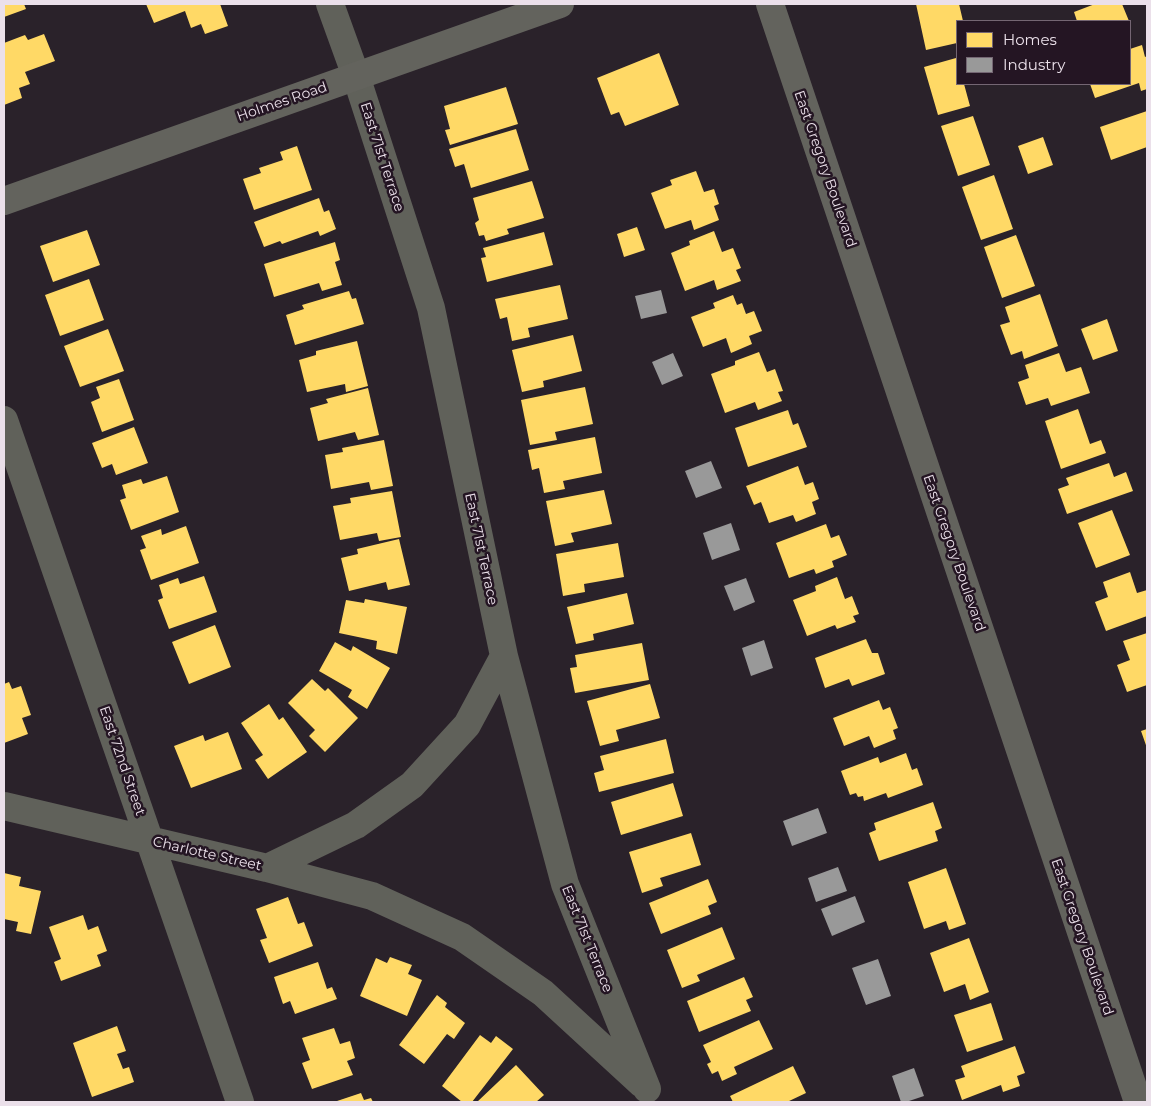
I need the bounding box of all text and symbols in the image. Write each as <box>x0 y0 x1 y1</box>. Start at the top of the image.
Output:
legend <box>956 20 1131 85</box>
text: Homes <box>1003 30 1057 49</box>
text: Industry <box>1003 55 1065 74</box>
street label: Holmes Road <box>235 79 329 125</box>
street label: East Gregory Boulevard <box>790 88 860 250</box>
street label: East 71st Terrace <box>356 100 408 214</box>
street label: East Gregory Boulevard <box>919 472 989 634</box>
street label: East 71st Terrace <box>461 491 501 607</box>
street label: East 72nd Street <box>95 704 149 818</box>
street label: Charlotte Street <box>151 833 263 875</box>
street label: East Gregory Boulevard <box>1047 856 1117 1018</box>
street label: East 71st Terrace <box>558 883 616 995</box>

